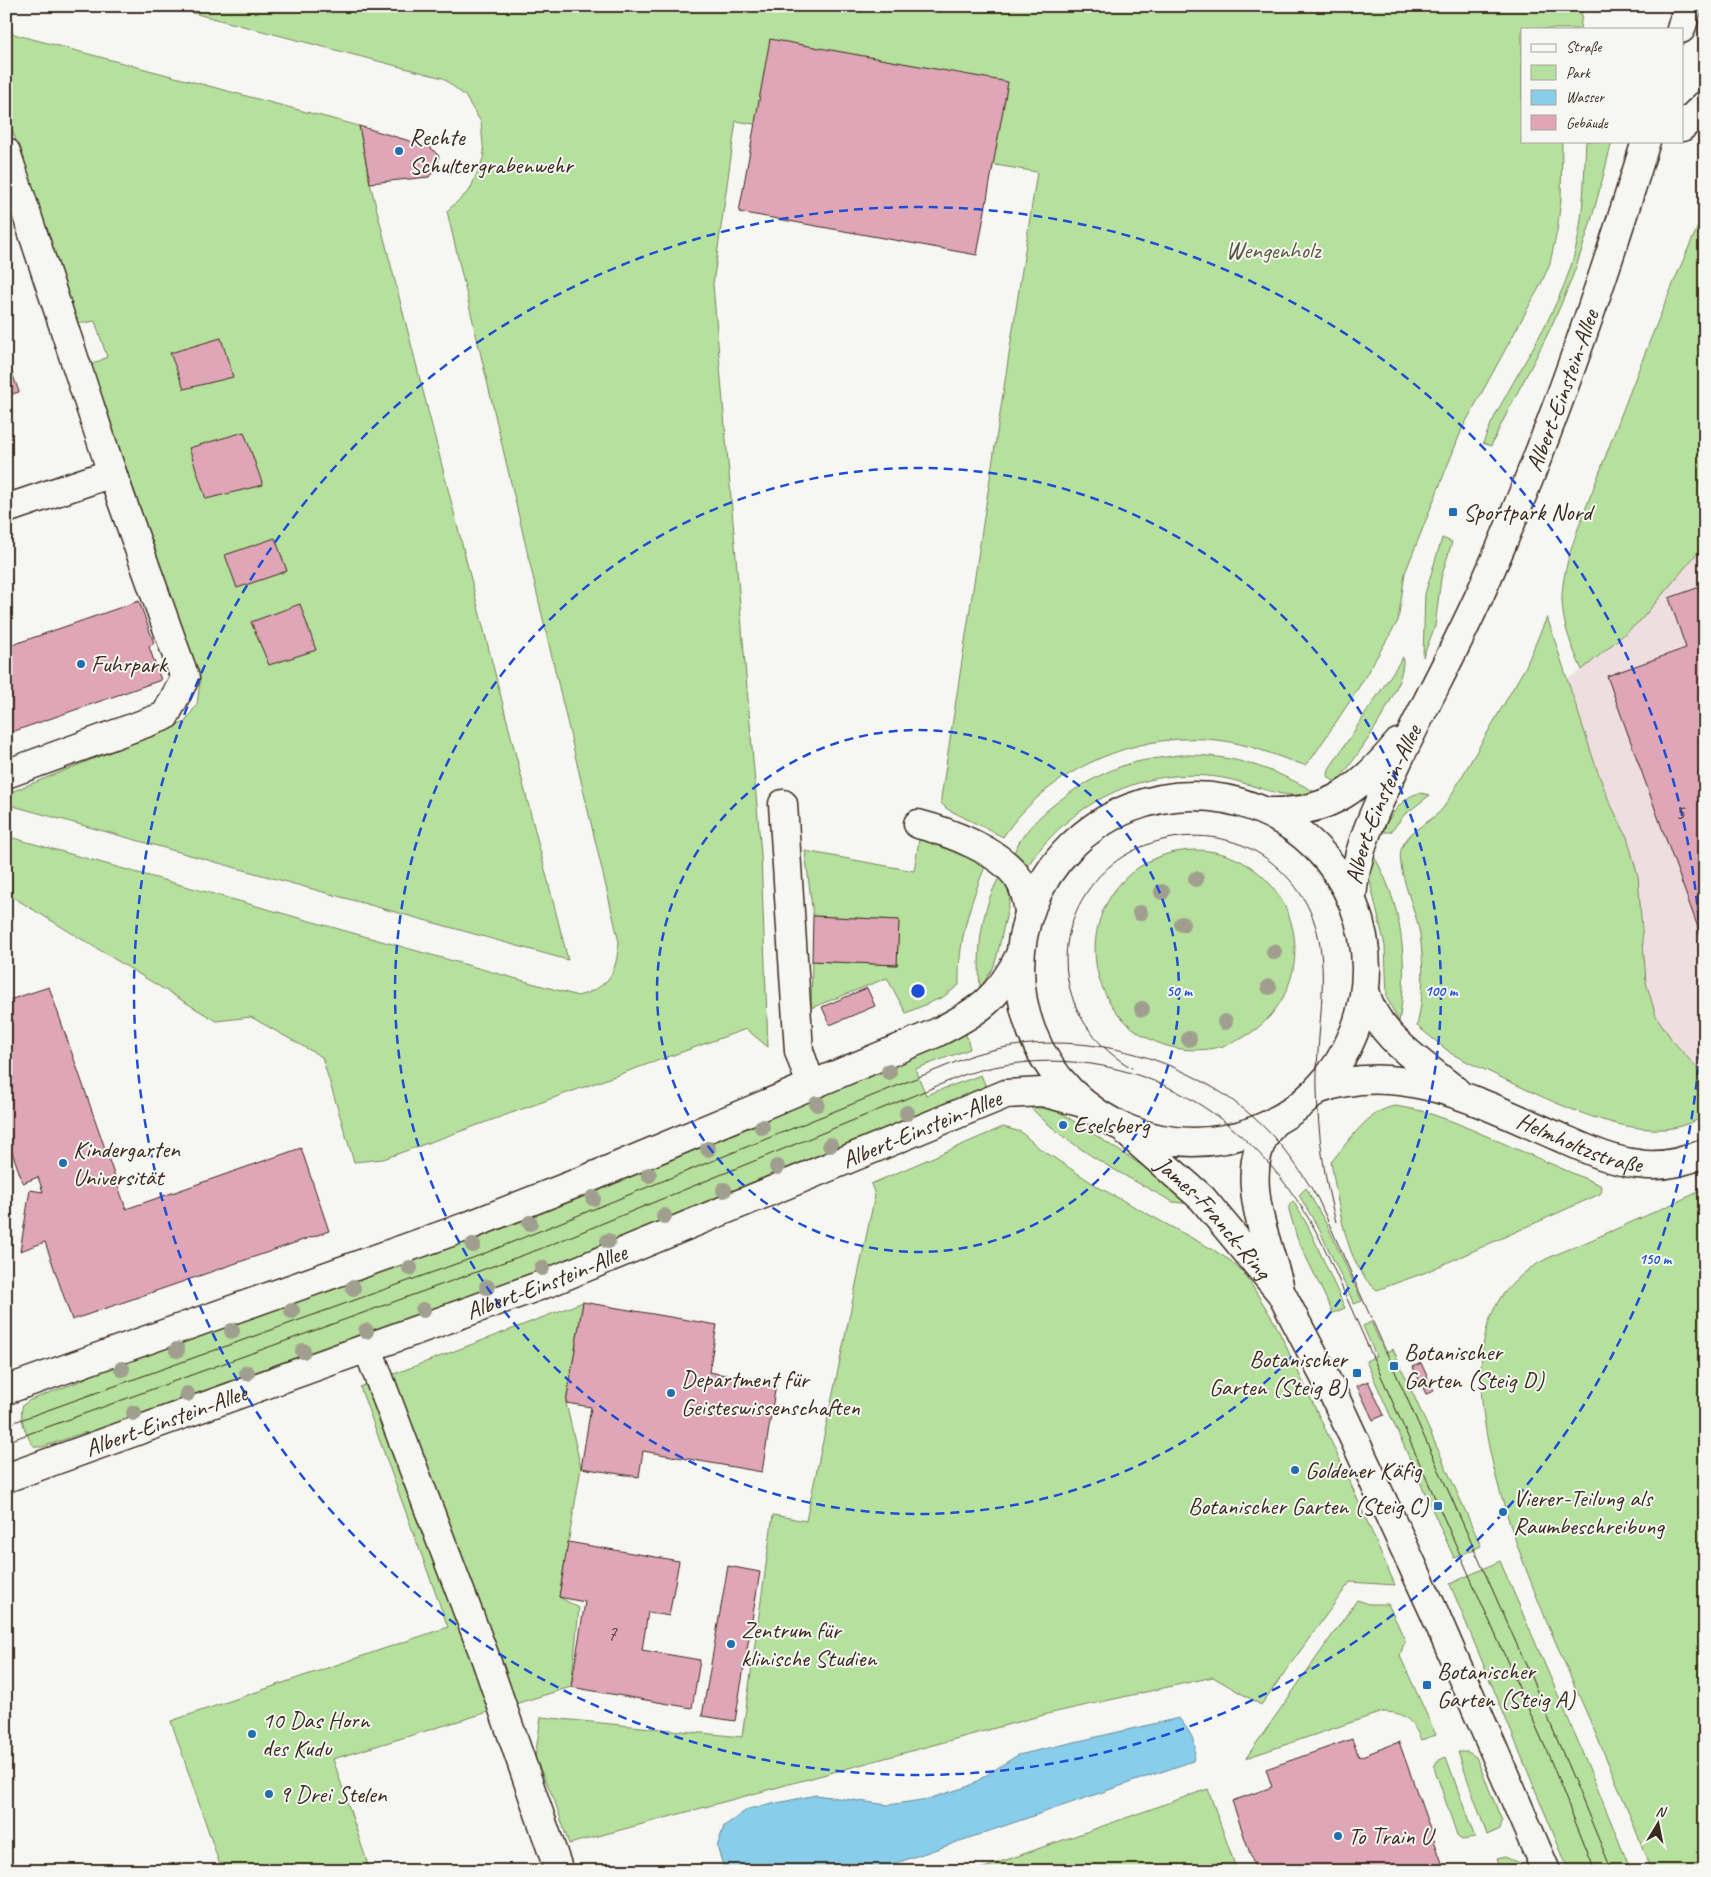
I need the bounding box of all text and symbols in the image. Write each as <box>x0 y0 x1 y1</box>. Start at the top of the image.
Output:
legend <box>1521 28 1684 142</box>
text: Straße <box>1566 38 1602 57</box>
text: Park <box>1566 64 1591 83</box>
text: Wasser <box>1566 88 1605 107</box>
text: Gebäude <box>1566 114 1609 133</box>
place label: Rechte Schultergrabenwehr <box>409 122 575 180</box>
marker: Rechte Schultergrabenwehr <box>393 145 405 157</box>
park label: Wengenholz <box>1226 235 1322 265</box>
street label: Albert-Einstein-Allee <box>1519 304 1606 476</box>
place label: Sportpark Nord <box>1463 497 1595 527</box>
marker: Sportpark Nord <box>1447 506 1459 518</box>
place label: Fuhrpark <box>91 649 169 679</box>
marker: Fuhrpark <box>75 658 87 670</box>
street label: Albert-Einstein-Allee <box>1339 718 1429 886</box>
house number: 5 <box>1675 799 1686 825</box>
centre of rings <box>909 982 927 1000</box>
text: 50 m <box>1166 982 1193 1001</box>
text: 100 m <box>1425 982 1459 1001</box>
street label: Albert-Einstein-Allee <box>837 1082 1008 1175</box>
street label: Helmholtzstraße <box>1512 1105 1645 1180</box>
place label: Eselsberg <box>1073 1110 1151 1140</box>
marker: Eselsberg <box>1057 1119 1069 1131</box>
place label: Kindergarten Universität <box>73 1134 181 1192</box>
street label: James-Franck-Ring <box>1149 1149 1280 1287</box>
marker: Kindergarten Universität <box>57 1157 69 1169</box>
street label: Albert-Einstein-Allee <box>462 1236 633 1326</box>
text: 150 m <box>1639 1250 1673 1269</box>
place label: Botanischer Garten (Steig D) <box>1404 1337 1545 1395</box>
place label: Botanischer Garten (Steig B) <box>1209 1344 1349 1402</box>
marker: Botanischer Garten (Steig D) <box>1388 1360 1400 1372</box>
place label: Department für Geisteswissenschaften <box>681 1364 860 1422</box>
marker: Botanischer Garten (Steig B) <box>1351 1367 1363 1379</box>
street label: Albert-Einstein-Allee <box>81 1377 253 1463</box>
marker: Department für Geisteswissenschaften <box>665 1387 677 1399</box>
place label: Goldener Käfig <box>1305 1455 1423 1485</box>
marker: Goldener Käfig <box>1289 1464 1301 1476</box>
place label: Vierer-Teilung als Raumbeschreibung <box>1513 1483 1665 1541</box>
place label: Botanischer Garten (Steig C) <box>1188 1491 1429 1521</box>
marker: Botanischer Garten (Steig C) <box>1432 1500 1444 1512</box>
marker: Vierer-Teilung als Raumbeschreibung <box>1497 1506 1509 1518</box>
place label: Zentrum für klinische Studien <box>741 1615 877 1673</box>
house number: 7 <box>607 1620 618 1646</box>
marker: Zentrum für klinische Studien <box>725 1638 737 1650</box>
place label: Botanischer Garten (Steig A) <box>1437 1656 1576 1714</box>
marker: Botanischer Garten (Steig A) <box>1421 1679 1433 1691</box>
place label: 10 Das Horn des Kudu <box>262 1705 370 1763</box>
marker: 10 Das Horn des Kudu <box>246 1728 258 1740</box>
place label: 9 Drei Stelen <box>279 1779 388 1809</box>
marker: 9 Drei Stelen <box>263 1788 275 1800</box>
north arrow <box>1634 1800 1684 1850</box>
text: N <box>1654 1803 1668 1821</box>
place label: To Train U <box>1348 1821 1436 1851</box>
marker: To Train U <box>1332 1830 1344 1842</box>

